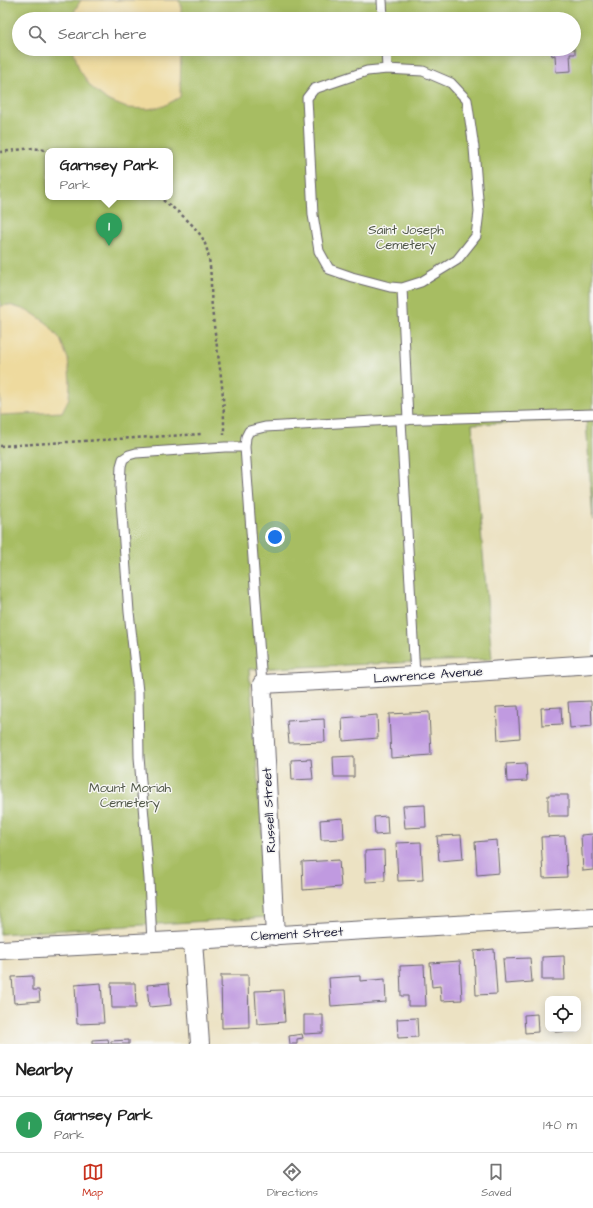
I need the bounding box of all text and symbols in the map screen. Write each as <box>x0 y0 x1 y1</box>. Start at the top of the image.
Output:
search box <box>12 12 581 56</box>
icon: search <box>26 23 48 45</box>
text: Search here <box>58 24 147 45</box>
popup <box>45 148 173 200</box>
text: Garnsey Park <box>60 155 158 176</box>
text: Park <box>60 176 90 194</box>
pin: 1 <box>96 213 122 246</box>
park label: Saint Joseph Cemetery <box>368 221 444 255</box>
your location <box>265 527 285 547</box>
street label: Lawrence Avenue <box>373 662 483 688</box>
street label: Russell Street <box>258 766 280 853</box>
park label: Mount Moriah Cemetery <box>89 779 172 813</box>
street label: Clement Street <box>250 923 344 945</box>
map controls <box>545 996 581 1032</box>
button: locate <box>545 996 581 1032</box>
text: Nearby <box>16 1058 73 1082</box>
text: Garnsey Park <box>54 1105 152 1126</box>
text: 1 <box>28 1116 30 1134</box>
text: 140 m <box>543 1116 577 1134</box>
text: Park <box>54 1126 84 1144</box>
tab: Map <box>82 1161 104 1200</box>
tab: Directions <box>267 1161 318 1200</box>
tab: Saved <box>481 1161 511 1200</box>

